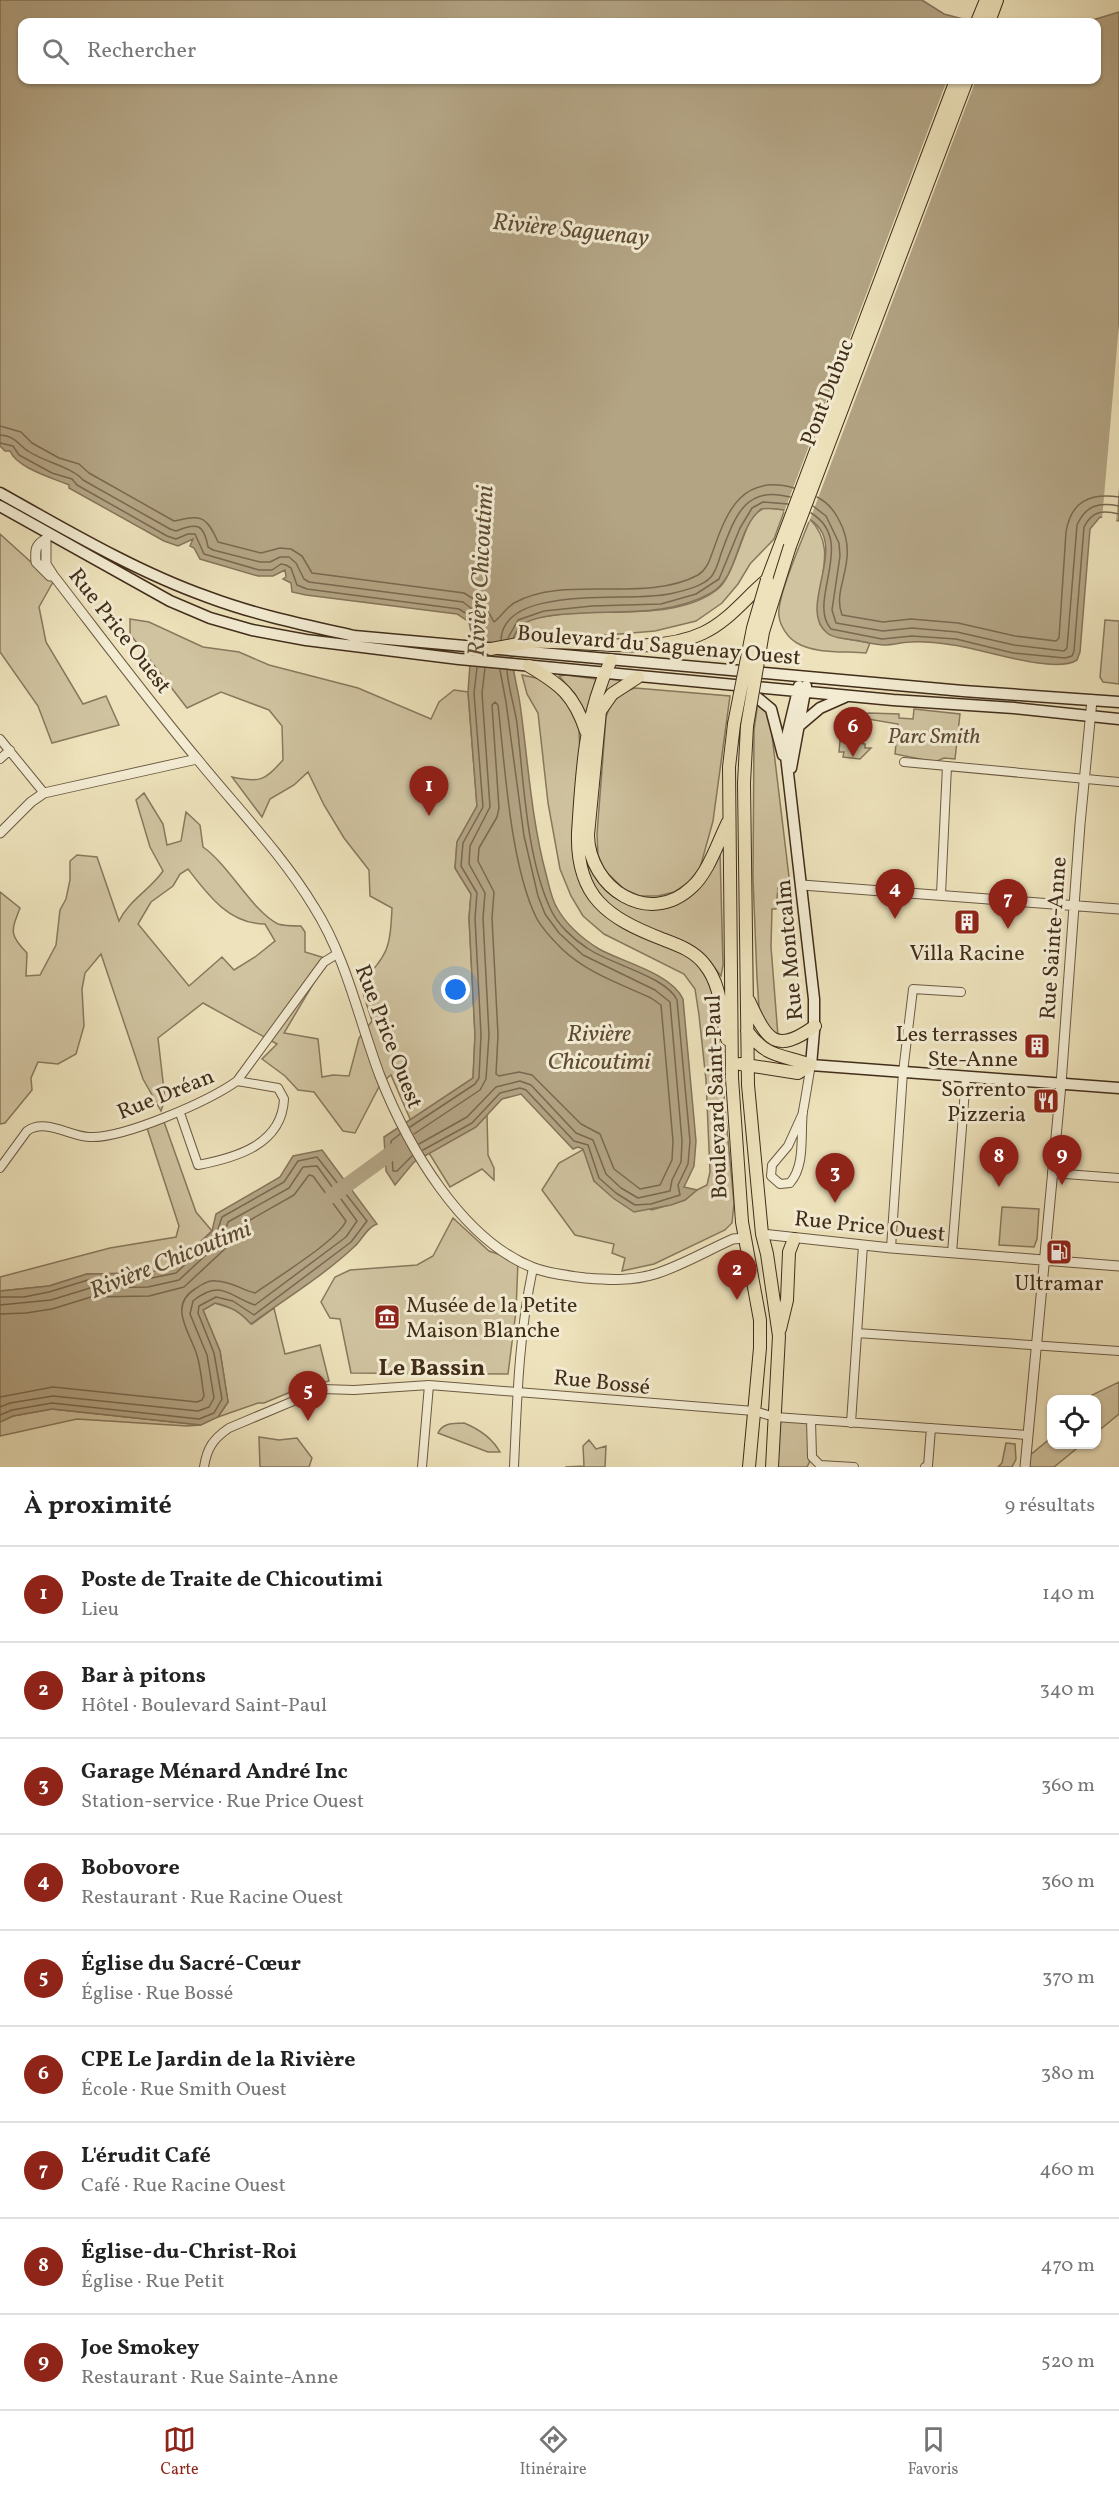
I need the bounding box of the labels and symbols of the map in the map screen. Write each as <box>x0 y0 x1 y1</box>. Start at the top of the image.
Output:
water label: Rivière Saguenay <box>491 206 651 256</box>
street label: Pont Dubuc <box>794 335 863 451</box>
water label: Rivière Chicoutimi <box>461 484 504 658</box>
street label: Rue Price Ouest <box>60 562 178 701</box>
street label: Boulevard du Saguenay Ouest <box>516 619 802 674</box>
pin: 6 <box>834 708 872 757</box>
park label: Parc Smith <box>888 722 981 753</box>
pin: 1 <box>410 766 448 816</box>
street label: Rue Sainte-Anne <box>1033 856 1076 1021</box>
pin: 4 <box>876 870 914 919</box>
street label: Rue Montcalm <box>769 878 812 1022</box>
pin: 7 <box>988 880 1028 929</box>
building icon: Villa Racine <box>952 907 982 937</box>
place label: Villa Racine <box>909 939 1025 970</box>
street label: Rue Price Ouest <box>346 961 429 1113</box>
your location <box>441 975 470 1004</box>
street label: Boulevard Saint-Paul <box>698 994 737 1200</box>
water label: Rivière Chicoutimi <box>547 1018 652 1080</box>
place label: Les terrasses Ste-Anne <box>895 1020 1018 1076</box>
building icon: Les terrasses Ste-Anne <box>1022 1031 1052 1061</box>
street label: Rue Dréan <box>113 1062 219 1129</box>
place label: Sorrento Pizzeria <box>941 1075 1026 1131</box>
restaurant icon: Sorrento Pizzeria <box>1031 1086 1061 1116</box>
pin: 9 <box>1042 1136 1082 1185</box>
pin: 8 <box>980 1138 1018 1187</box>
pin: 3 <box>816 1154 854 1203</box>
street label: Rue Price Ouest <box>793 1204 947 1251</box>
water label: Rivière Chicoutimi <box>85 1213 258 1309</box>
fuel station icon: Ultramar <box>1044 1237 1074 1267</box>
pin: 2 <box>718 1250 756 1300</box>
place label: Ultramar <box>1015 1269 1103 1300</box>
place label: Musée de la Petite Maison Blanche <box>406 1291 577 1347</box>
museum icon: Musée de la Petite Maison Blanche <box>372 1302 402 1332</box>
district label: Le Bassin <box>379 1352 486 1386</box>
street label: Rue Bossé <box>552 1363 652 1404</box>
pin: 5 <box>288 1372 328 1421</box>

